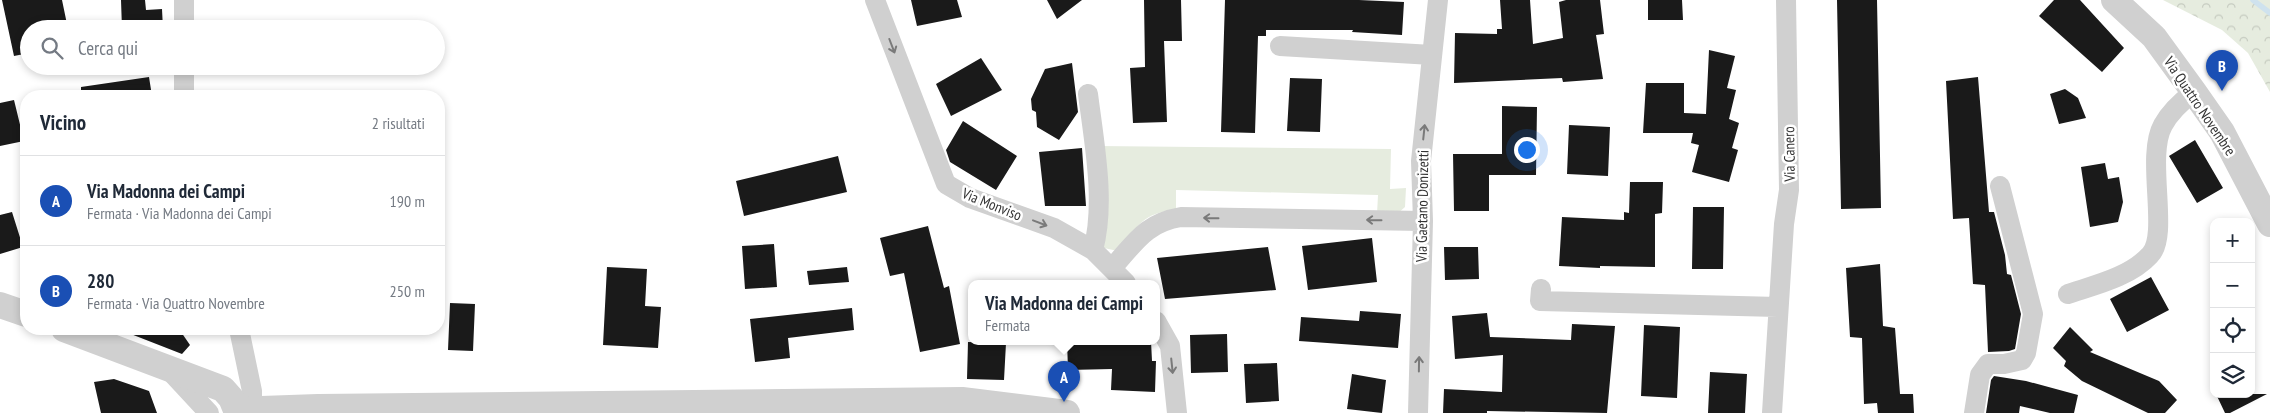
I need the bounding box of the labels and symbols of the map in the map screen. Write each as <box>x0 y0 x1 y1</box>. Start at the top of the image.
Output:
one-way arrow <box>888 37 897 53</box>
pin: B <box>2206 50 2238 91</box>
street label: Via Quattro Novembre <box>2159 52 2240 159</box>
one-way arrow <box>1419 124 1429 140</box>
street label: Via Canero <box>1779 126 1799 183</box>
your location <box>1514 137 1540 163</box>
street label: Via Gaetano Donizetti <box>1412 150 1432 263</box>
street label: Via Monviso <box>958 183 1025 225</box>
one-way arrow <box>1204 213 1220 222</box>
one-way arrow <box>1366 216 1382 225</box>
one-way arrow <box>1032 218 1047 228</box>
one-way arrow <box>1167 357 1177 373</box>
one-way arrow <box>1415 357 1424 373</box>
pin: A <box>1048 361 1080 402</box>

